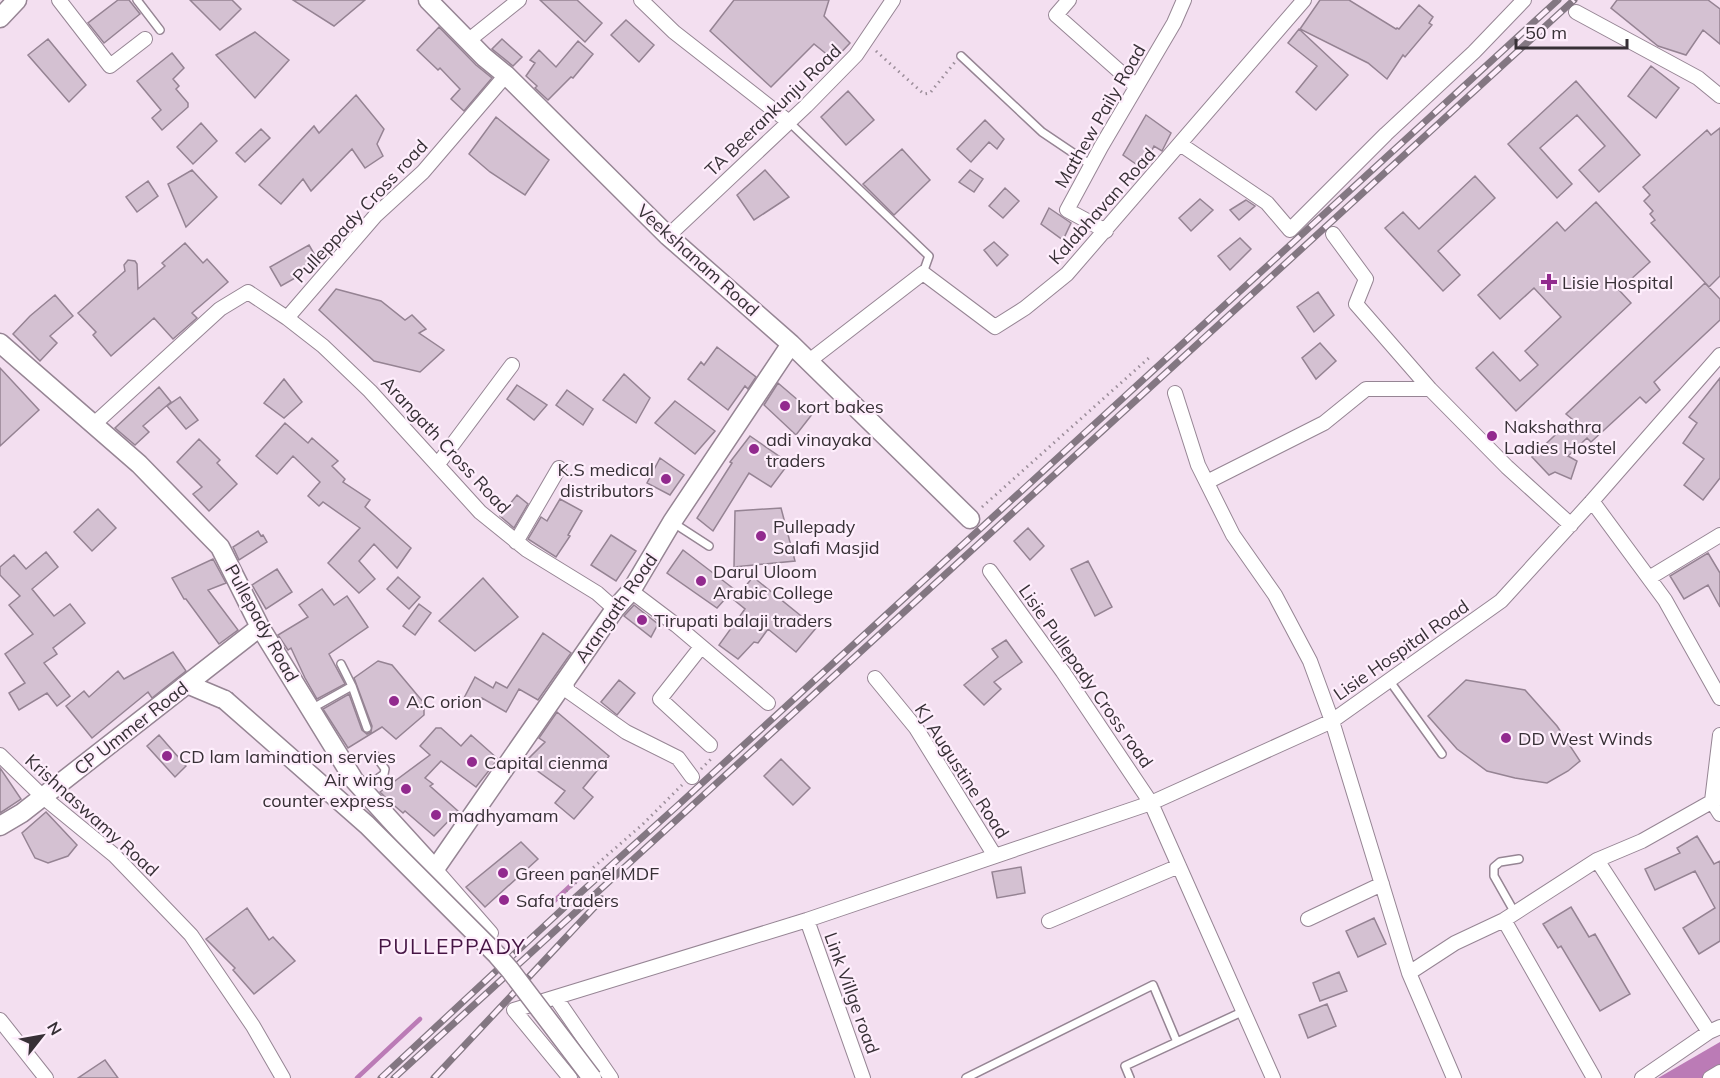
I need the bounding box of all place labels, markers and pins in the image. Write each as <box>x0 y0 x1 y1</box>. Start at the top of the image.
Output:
place label: Lisie Hospital <box>1562 271 1673 294</box>
marker: Lisie Hospital <box>1540 273 1558 291</box>
place label: kort bakes <box>797 395 884 418</box>
marker: kort bakes <box>778 399 792 413</box>
place label: Nakshathra Ladies Hostel <box>1504 415 1616 459</box>
place label: adi vinayaka traders <box>766 428 872 472</box>
marker: Nakshathra Ladies Hostel <box>1485 429 1499 443</box>
marker: adi vinayaka traders <box>747 442 761 456</box>
place label: K.S medical distributors <box>558 458 654 502</box>
marker: K.S medical distributors <box>659 472 673 486</box>
place label: Pullepady Salafi Masjid <box>773 515 880 559</box>
marker: Pullepady Salafi Masjid <box>754 529 768 543</box>
place label: Darul Uloom Arabic College <box>713 560 833 604</box>
marker: Darul Uloom Arabic College <box>694 574 708 588</box>
place label: Tirupati balaji traders <box>654 609 832 632</box>
marker: Tirupati balaji traders <box>635 613 649 627</box>
place label: A.C orion <box>406 690 482 713</box>
marker: A.C orion <box>387 694 401 708</box>
place label: DD West Winds <box>1518 727 1653 750</box>
marker: DD West Winds <box>1499 731 1513 745</box>
place label: CD lam lamination servies <box>179 745 396 768</box>
marker: CD lam lamination servies <box>160 749 174 763</box>
place label: Capital cienma <box>484 751 608 774</box>
marker: Capital cienma <box>465 755 479 769</box>
place label: Air wing counter express <box>263 768 394 812</box>
marker: Air wing counter express <box>399 782 413 796</box>
place label: madhyamam <box>448 804 558 827</box>
marker: madhyamam <box>429 808 443 822</box>
place label: Green panel MDF <box>515 862 659 885</box>
marker: Green panel MDF <box>496 866 510 880</box>
place label: Safa traders <box>516 889 619 912</box>
marker: Safa traders <box>497 893 511 907</box>

